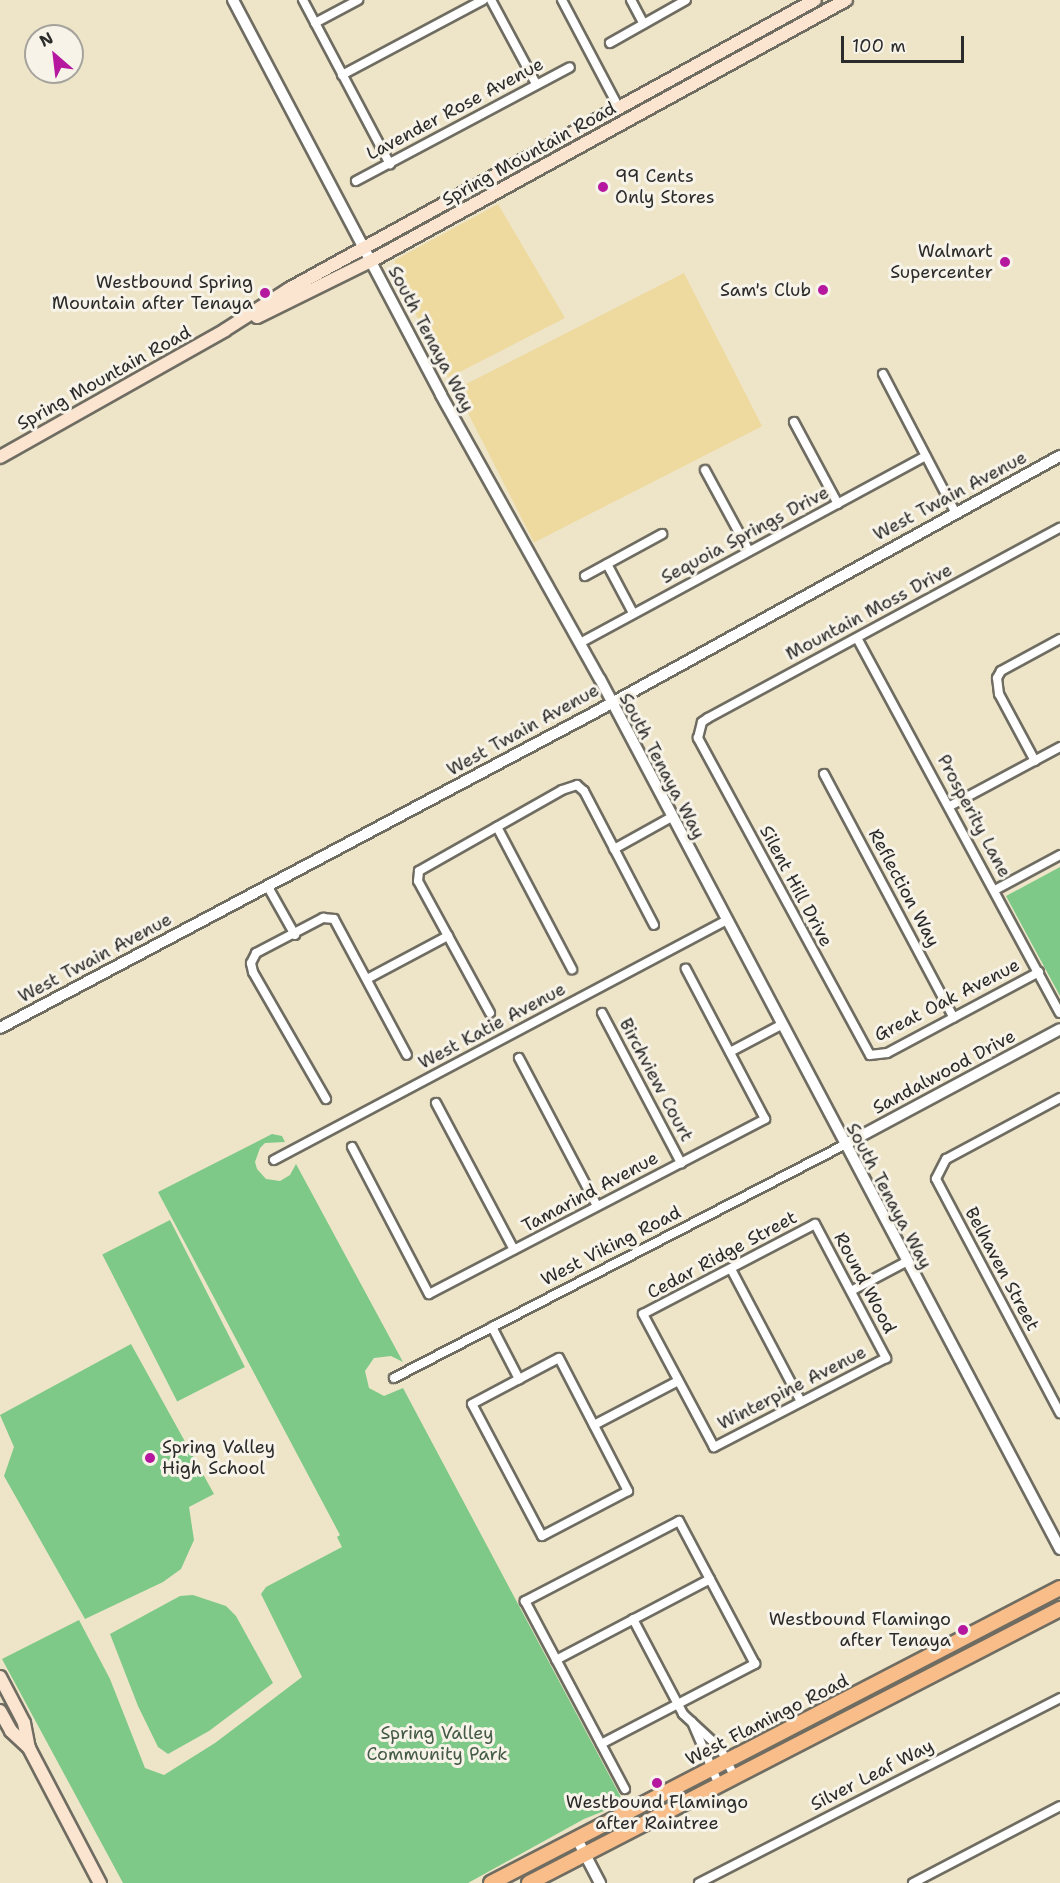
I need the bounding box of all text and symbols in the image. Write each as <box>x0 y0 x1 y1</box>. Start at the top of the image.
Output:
north arrow <box>24 24 84 84</box>
scale bar <box>844 24 967 62</box>
text: N <box>36 27 57 52</box>
text: 100 m <box>852 34 906 58</box>
street label: Lavender Rose Avenue <box>363 53 547 165</box>
street label: Spring Mountain Road <box>438 97 620 211</box>
place label: 99 Cents Only Stores <box>615 166 715 208</box>
marker: 99 Cents Only Stores <box>596 180 610 194</box>
place label: Walmart Supercenter <box>890 241 993 284</box>
marker: Walmart Supercenter <box>998 255 1012 269</box>
street label: South Tenaya Way <box>383 262 479 416</box>
place label: Westbound Spring Mountain after Tenaya <box>52 272 253 314</box>
place label: Sam's Club <box>720 279 811 301</box>
marker: Sam's Club <box>816 283 830 297</box>
marker: Westbound Spring Mountain after Tenaya <box>258 286 272 300</box>
street label: Spring Mountain Road <box>13 321 195 435</box>
street label: West Twain Avenue <box>870 446 1030 546</box>
street label: Sequoia Springs Drive <box>657 482 833 588</box>
street label: Mountain Moss Drive <box>782 559 956 665</box>
street label: West Twain Avenue <box>443 679 603 781</box>
street label: South Tenaya Way <box>614 689 710 843</box>
street label: Prosperity Lane <box>933 751 1015 881</box>
street label: Silent Hill Drive <box>755 822 837 950</box>
street label: Reflection Way <box>864 825 944 951</box>
street label: West Twain Avenue <box>15 908 175 1008</box>
street label: Great Oak Avenue <box>871 954 1023 1046</box>
street label: West Katie Avenue <box>415 978 569 1074</box>
street label: Birchview Court <box>614 1015 698 1145</box>
street label: Sandalwood Drive <box>869 1025 1019 1119</box>
street label: South Tenaya Way <box>841 1119 937 1273</box>
street label: Tamarind Avenue <box>518 1147 662 1237</box>
street label: West Viking Road <box>537 1201 685 1291</box>
street label: Belhaven Street <box>960 1203 1044 1335</box>
street label: Cedar Ridge Street <box>644 1206 800 1304</box>
street label: Round Wood <box>829 1229 901 1337</box>
street label: Winterpine Avenue <box>714 1341 870 1435</box>
place label: Spring Valley High School <box>162 1437 275 1480</box>
marker: Spring Valley High School <box>143 1451 157 1465</box>
place label: Westbound Flamingo after Tenaya <box>769 1609 951 1652</box>
marker: Westbound Flamingo after Tenaya <box>956 1623 970 1637</box>
street label: West Flamingo Road <box>682 1670 852 1770</box>
park label: Spring Valley Community Park <box>366 1723 508 1766</box>
street label: Silver Leaf Way <box>807 1735 937 1815</box>
marker: Westbound Flamingo after Raintree <box>650 1776 664 1790</box>
place label: Westbound Flamingo after Raintree <box>566 1792 748 1834</box>

